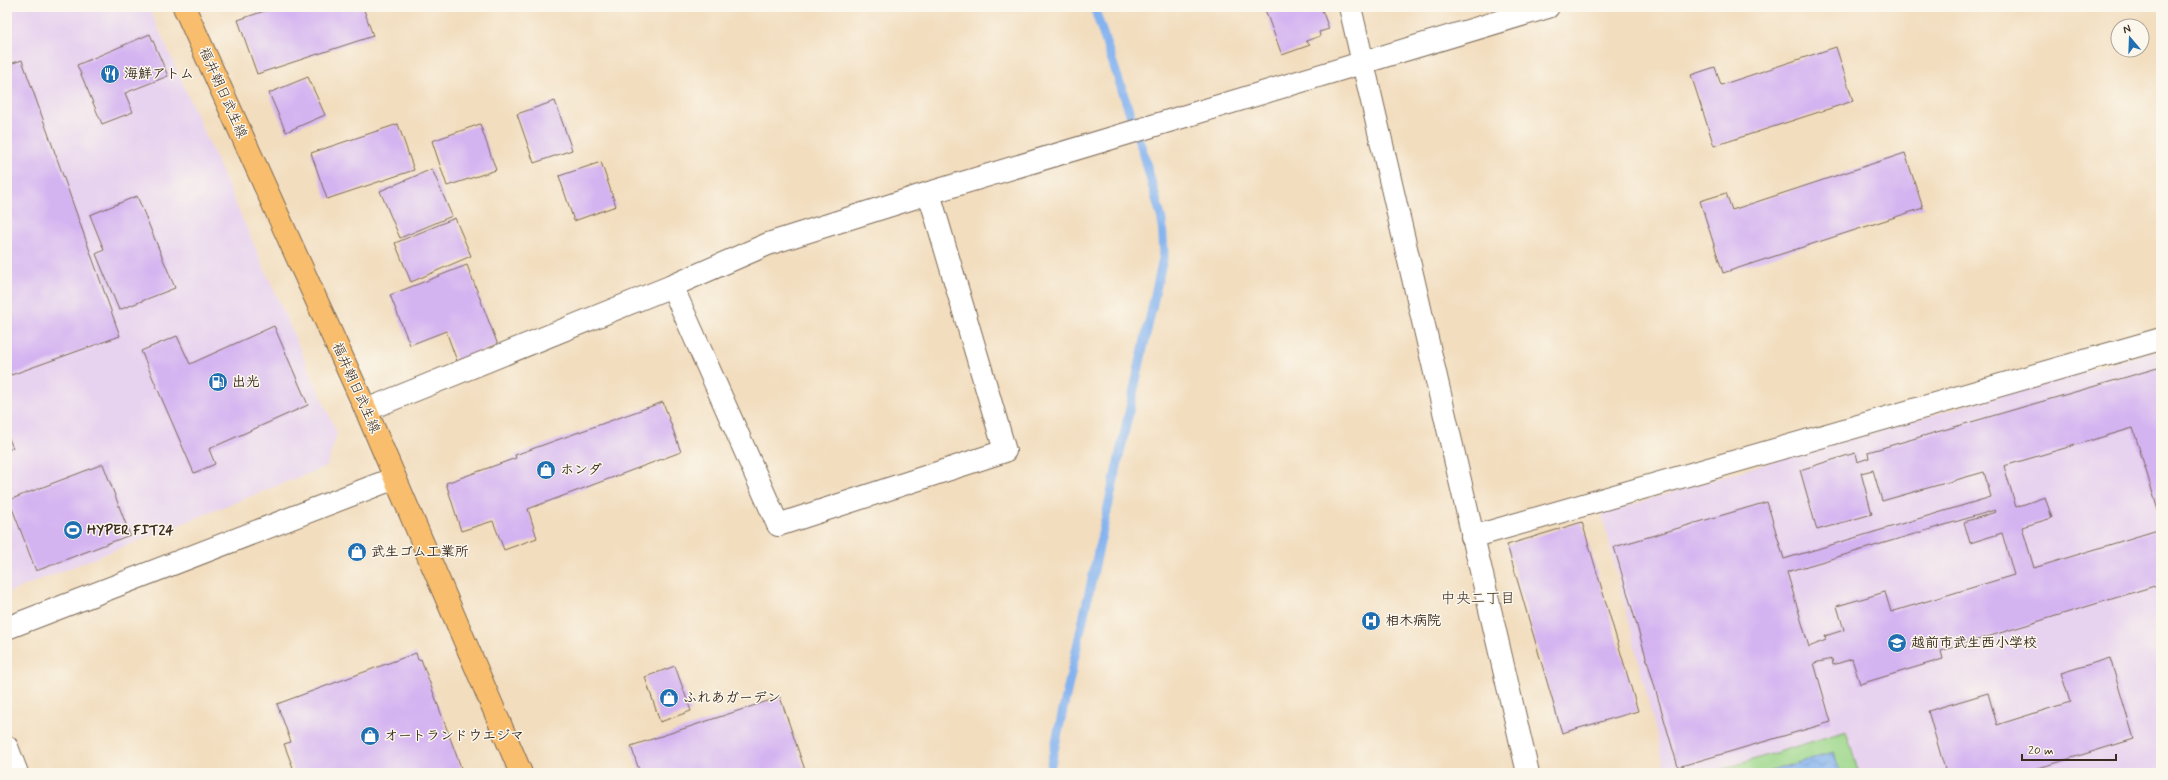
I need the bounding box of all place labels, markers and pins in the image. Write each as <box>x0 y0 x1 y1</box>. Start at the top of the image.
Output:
restaurant icon: 海鮮アトム <box>99 63 121 85</box>
place label: 海鮮アトム <box>124 65 194 83</box>
fuel station icon: 出光 <box>207 371 229 393</box>
place label: 出光 <box>232 373 260 391</box>
shop icon: ホンダ <box>535 459 557 481</box>
place label: ホンダ <box>560 461 602 479</box>
sports icon: HYPER FIT24 <box>62 519 84 541</box>
place label: HYPER FIT24 <box>87 521 174 539</box>
shop icon: 武生ゴム工業所 <box>346 541 368 563</box>
place label: 武生ゴム工業所 <box>371 543 469 561</box>
hospital icon: 相木病院 <box>1360 610 1382 632</box>
place label: 相木病院 <box>1385 612 1441 630</box>
school or university icon: 越前市武生西小学校 <box>1886 632 1908 654</box>
place label: 越前市武生西小学校 <box>1911 634 2037 652</box>
shop icon: ふれあガーデン <box>658 687 680 709</box>
place label: ふれあガーデン <box>683 689 781 707</box>
shop icon: オートランドウエジマ <box>359 725 381 747</box>
place label: オートランドウエジマ <box>384 727 524 745</box>

